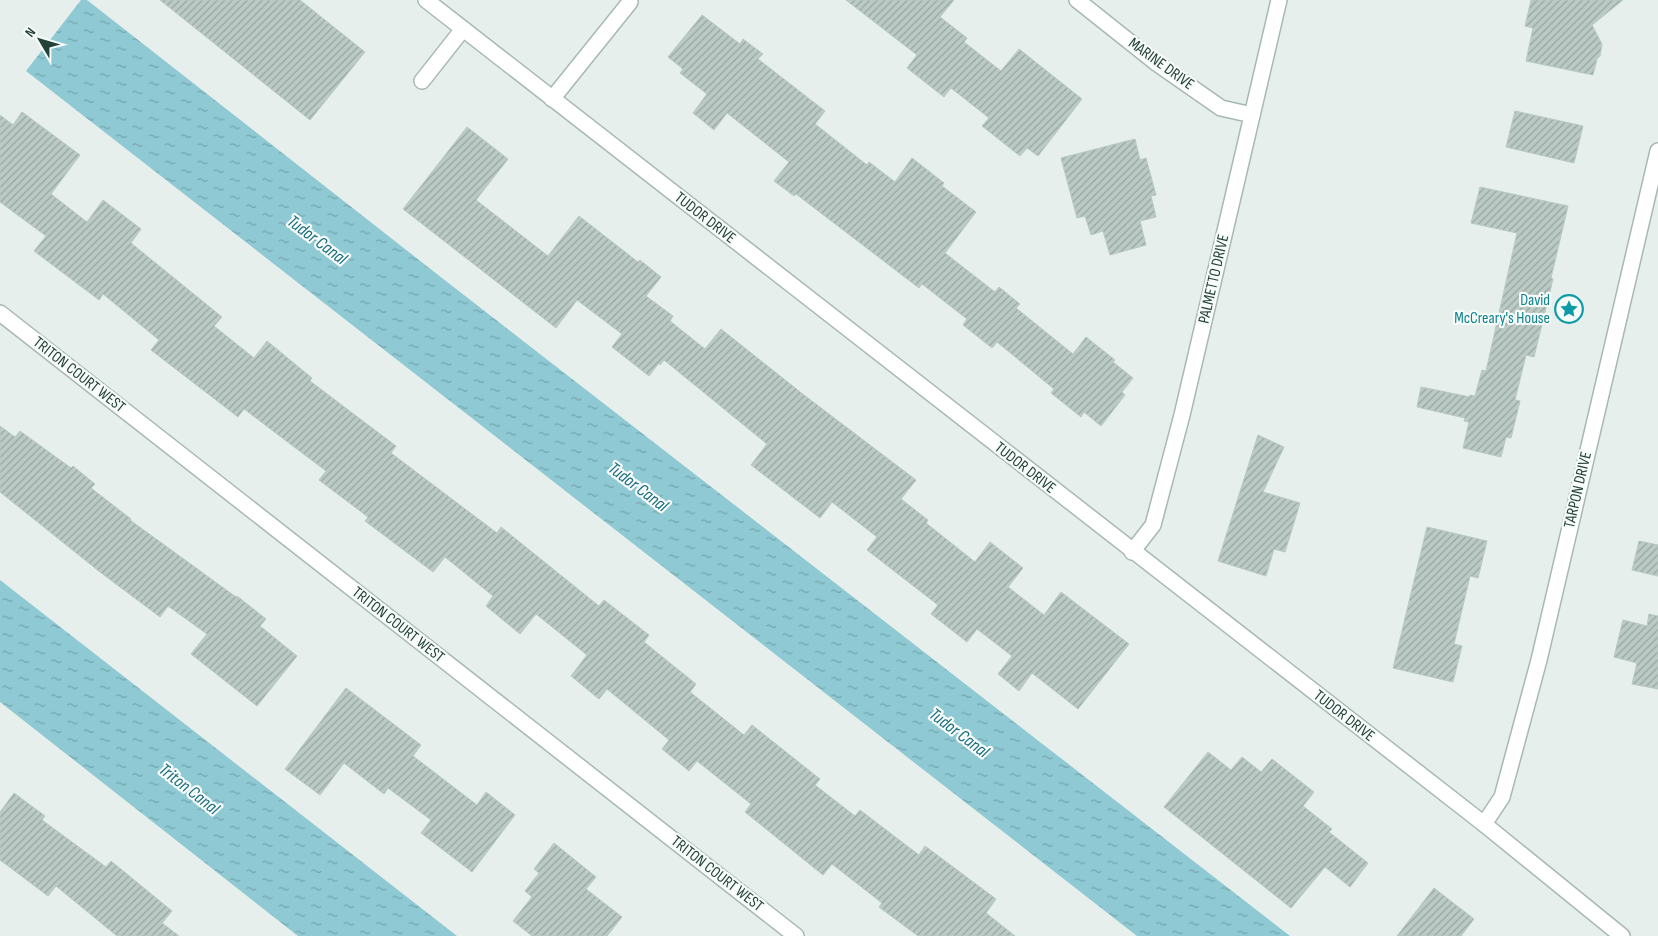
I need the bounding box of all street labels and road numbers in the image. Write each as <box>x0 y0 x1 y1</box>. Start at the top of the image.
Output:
street label: MARINE DRIVE <box>1124 34 1198 94</box>
street label: TUDOR DRIVE <box>671 188 739 248</box>
street label: PALMETTO DRIVE <box>1195 233 1233 325</box>
street label: TRITON COURT WEST <box>29 333 129 417</box>
street label: TUDOR DRIVE <box>991 438 1059 498</box>
street label: TARPON DRIVE <box>1560 450 1596 530</box>
street label: TRITON COURT WEST <box>348 583 448 667</box>
street label: TUDOR DRIVE <box>1310 686 1378 746</box>
street label: TRITON COURT WEST <box>667 832 767 916</box>

